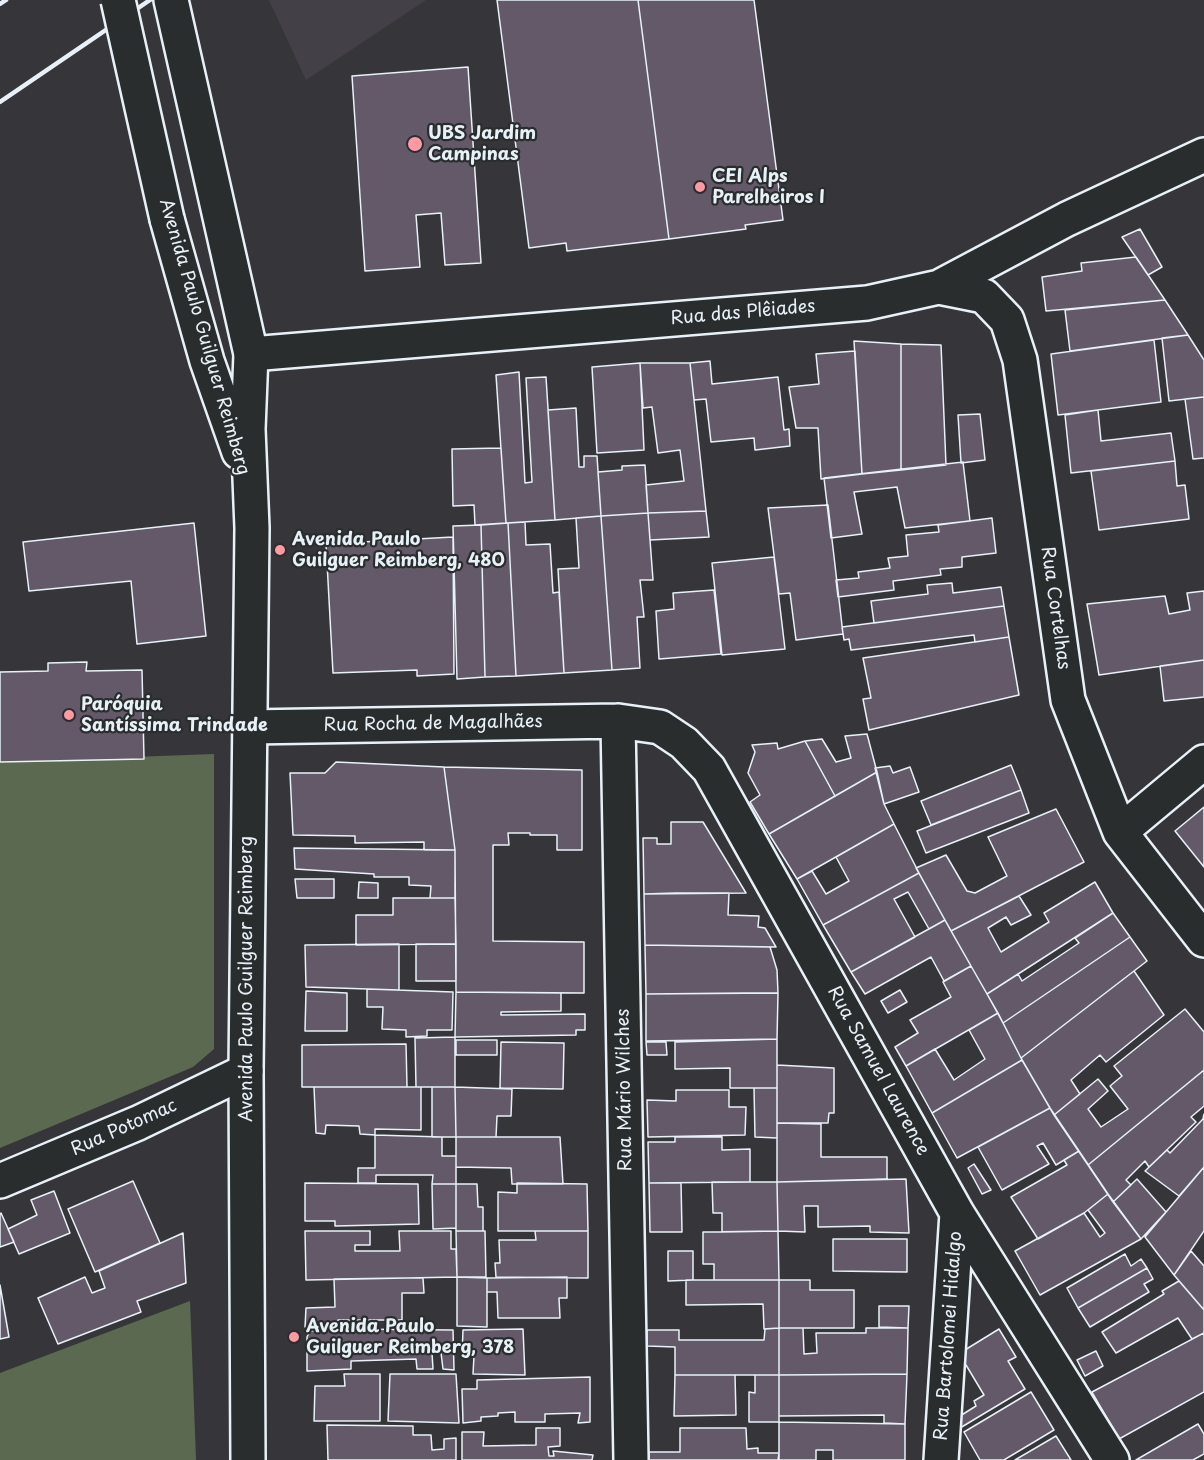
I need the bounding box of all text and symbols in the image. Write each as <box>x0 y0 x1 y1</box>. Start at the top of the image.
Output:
place label: UBS Jardim Campinas <box>428 123 536 166</box>
marker: UBS Jardim Campinas <box>406 135 424 153</box>
place label: CEI Alps Parelheiros I <box>712 166 825 208</box>
marker: CEI Alps Parelheiros I <box>693 180 707 194</box>
street label: Avenida Paulo Guilguer Reimberg <box>154 197 254 477</box>
street label: Rua das Plêiades <box>670 296 816 330</box>
place label: Avenida Paulo Guilguer Reimberg, 480 <box>292 529 505 572</box>
marker: Avenida Paulo Guilguer Reimberg, 480 <box>273 543 287 557</box>
street label: Rua Cortelhas <box>1036 545 1074 671</box>
place label: Paróquia Santíssima Trindade <box>81 694 268 736</box>
marker: Paróquia Santíssima Trindade <box>62 708 76 722</box>
street label: Rua Rocha de Magalhães <box>323 711 543 737</box>
street label: Avenida Paulo Guilguer Reimberg <box>236 836 258 1122</box>
street label: Rua Samuel Laurence <box>822 983 934 1159</box>
street label: Rua Mário Wilches <box>613 1009 637 1171</box>
street label: Rua Potomac <box>68 1095 180 1161</box>
street label: Rua Bartolomei Hidalgo <box>931 1230 967 1442</box>
place label: Avenida Paulo Guilguer Reimberg, 378 <box>306 1316 514 1358</box>
marker: Avenida Paulo Guilguer Reimberg, 378 <box>287 1330 301 1344</box>

